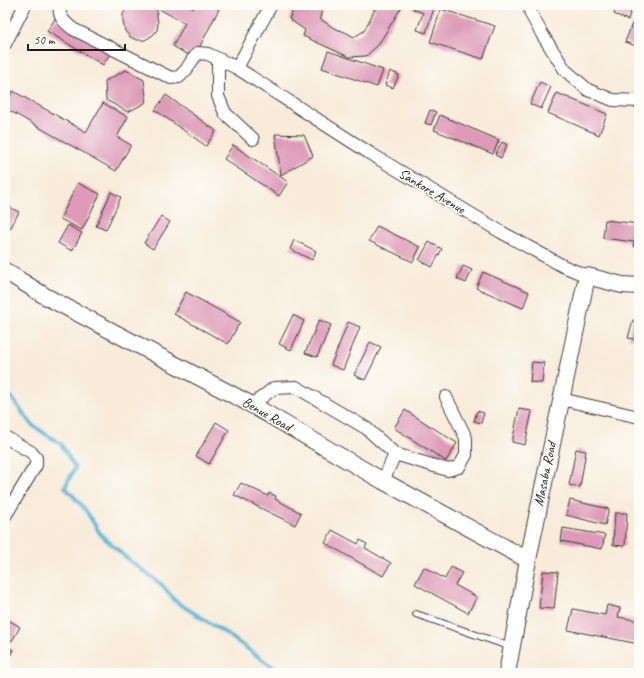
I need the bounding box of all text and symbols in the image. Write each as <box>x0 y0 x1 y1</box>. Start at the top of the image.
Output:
scale bar <box>28 26 125 52</box>
text: 50 m <box>34 32 56 48</box>
street label: Sankore Avenue <box>396 165 469 218</box>
street label: Benue Road <box>239 393 297 436</box>
street label: Masaba Road <box>530 438 561 508</box>

